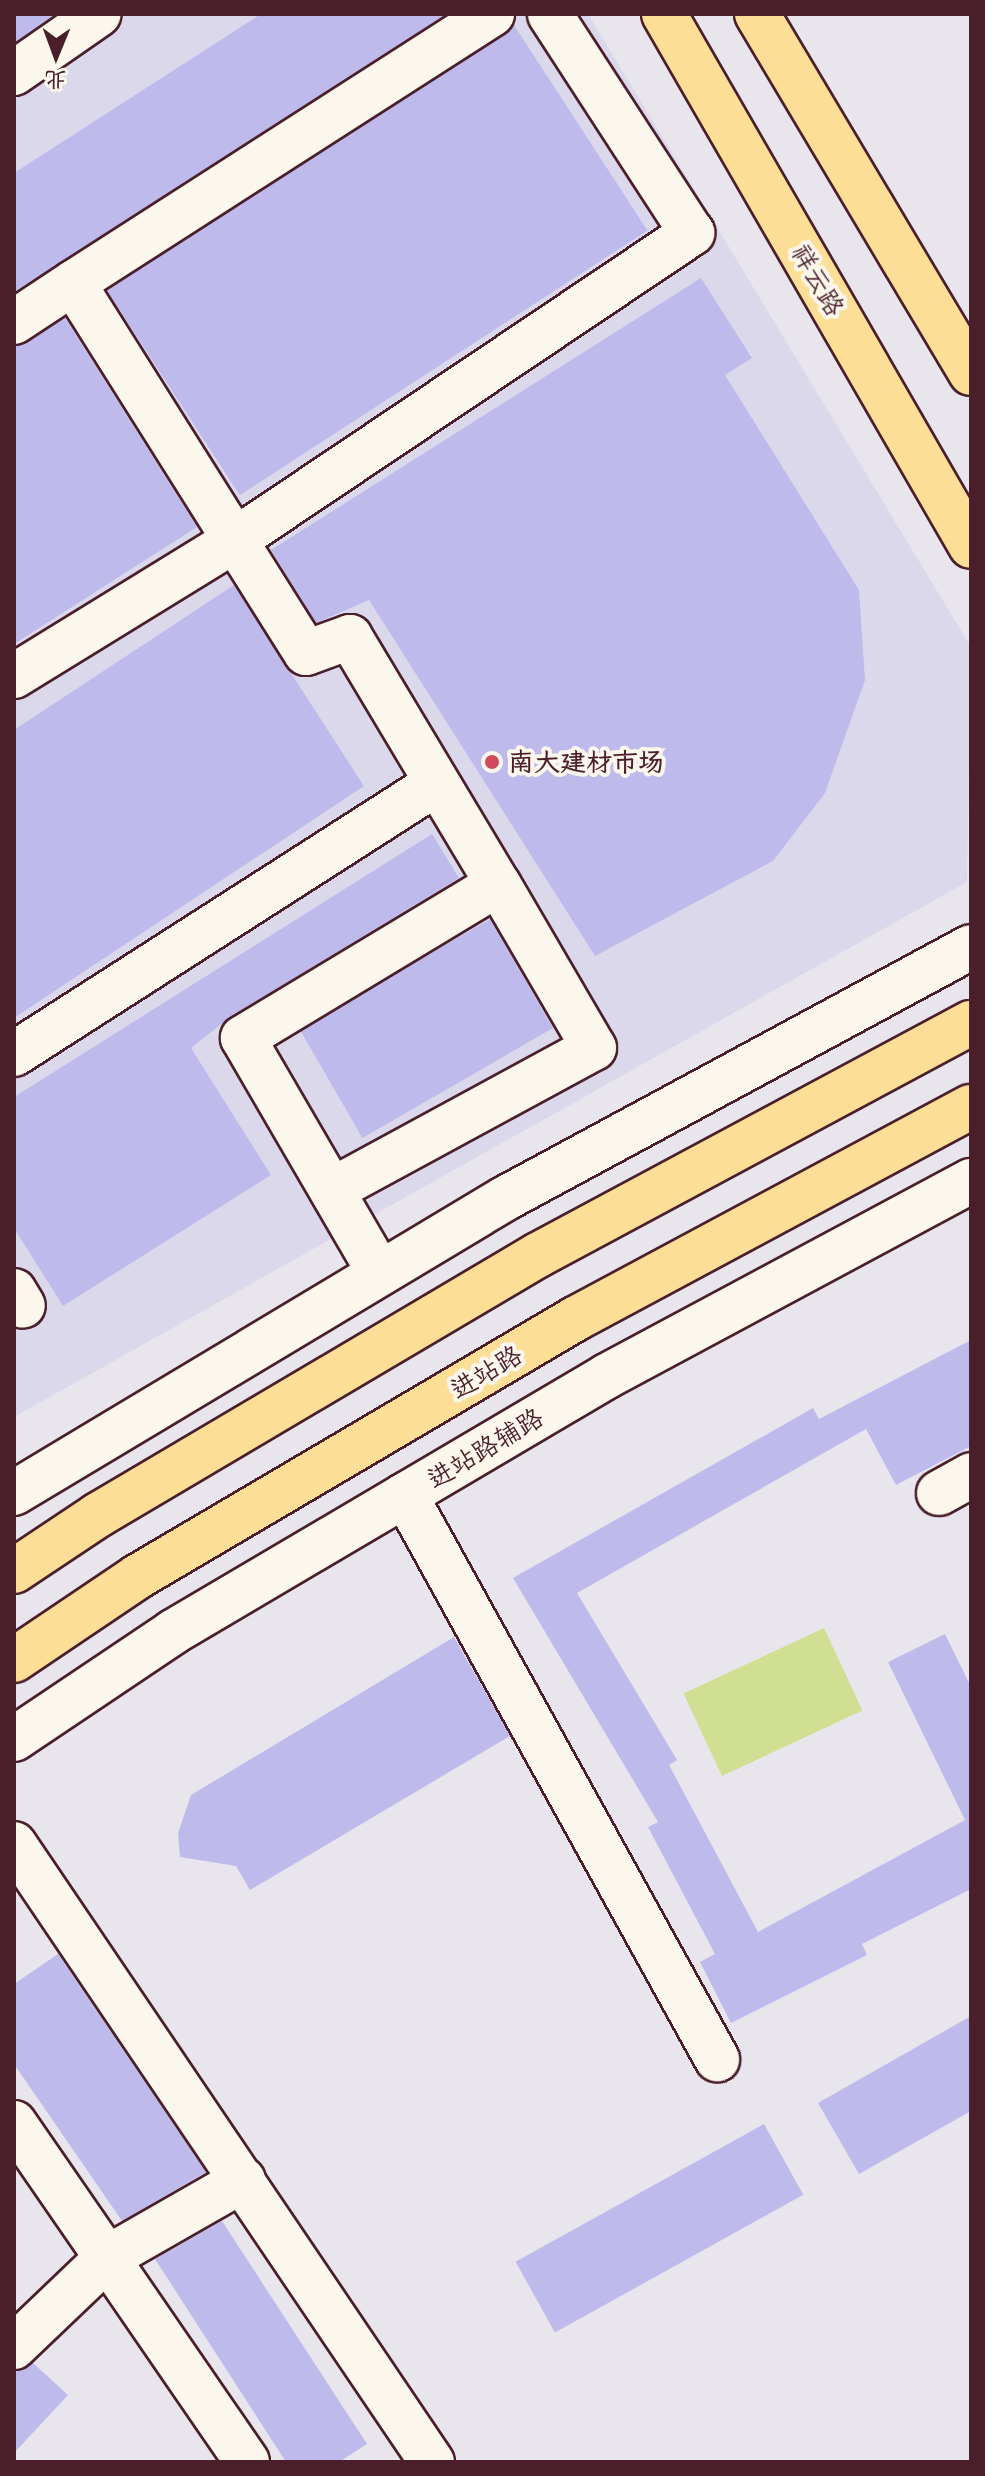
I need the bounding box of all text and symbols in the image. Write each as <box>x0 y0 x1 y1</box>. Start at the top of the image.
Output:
north arrow <box>16 16 96 96</box>
text: 北 <box>44 65 67 95</box>
street label: 祥云路 <box>785 238 851 322</box>
place label: 南大建材市场 <box>508 746 664 778</box>
marker: 南大建材市场 <box>483 753 501 771</box>
street label: 进站路 <box>445 1339 527 1405</box>
street label: 进站路辅路 <box>421 1401 549 1495</box>

